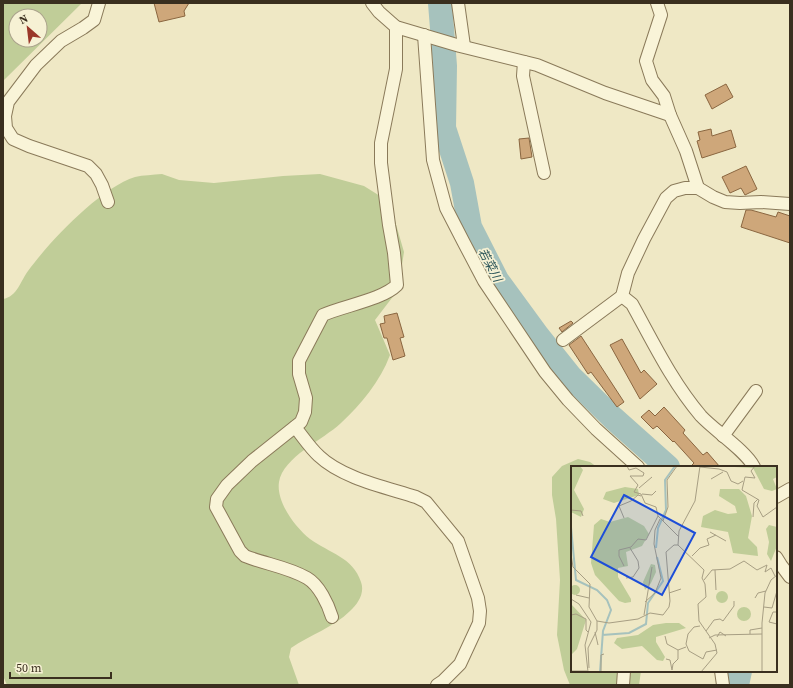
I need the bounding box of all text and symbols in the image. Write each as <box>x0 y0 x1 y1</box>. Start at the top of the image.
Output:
north arrow <box>8 8 48 48</box>
text: N <box>16 11 31 28</box>
water label: 若菜川 <box>474 245 506 286</box>
inset map <box>571 466 777 672</box>
scale bar <box>10 654 111 680</box>
text: 50 m <box>16 660 42 676</box>

